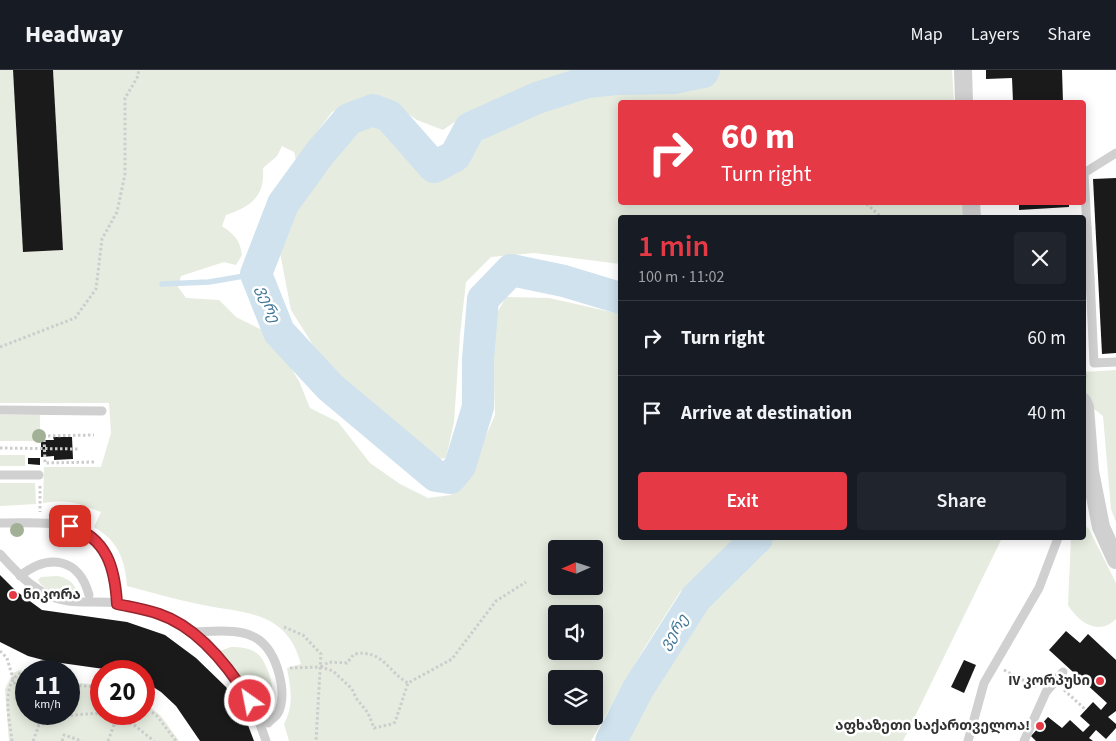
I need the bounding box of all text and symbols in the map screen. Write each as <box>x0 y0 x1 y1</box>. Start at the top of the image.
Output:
text: Headway <box>25 17 123 52</box>
text: Map <box>911 22 943 47</box>
text: Layers <box>971 22 1020 47</box>
text: Share <box>1048 22 1091 47</box>
text: 60 m <box>721 112 795 162</box>
icon: right <box>638 120 703 185</box>
text: Turn right <box>721 158 811 190</box>
text: 1 min <box>638 225 709 268</box>
button: close <box>1014 232 1066 284</box>
text: 100 m · 11:02 <box>638 266 725 288</box>
water label: ვერე <box>251 282 285 327</box>
icon: right <box>638 324 666 352</box>
text: Turn right <box>681 325 765 352</box>
text: 60 m <box>1028 325 1066 352</box>
icon: arrive <box>638 399 666 427</box>
text: Arrive at destination <box>681 400 852 427</box>
text: 40 m <box>1028 400 1066 427</box>
button: Exit <box>638 472 847 530</box>
button: Share <box>857 472 1066 530</box>
pin <box>49 505 91 547</box>
icon: arrive <box>56 512 84 540</box>
north arrow <box>548 540 602 595</box>
map controls <box>548 540 603 725</box>
place label: ნიკორა <box>23 585 81 605</box>
marker: ნიკორა <box>7 589 19 601</box>
button: sound <box>548 605 603 660</box>
water label: ვერე <box>655 609 694 654</box>
speed limit sign: 20 <box>90 660 155 725</box>
text: 11 <box>34 668 61 704</box>
button: layers <box>548 670 603 725</box>
place label: IV კორპუსი <box>1008 671 1090 691</box>
position arrow <box>223 674 275 726</box>
marker: IV კორპუსი <box>1094 675 1106 687</box>
text: km/h <box>34 696 61 713</box>
place label: აფხაზეთი საქართველოა! <box>835 716 1030 736</box>
marker: აფხაზეთი საქართველოა! <box>1034 720 1046 732</box>

